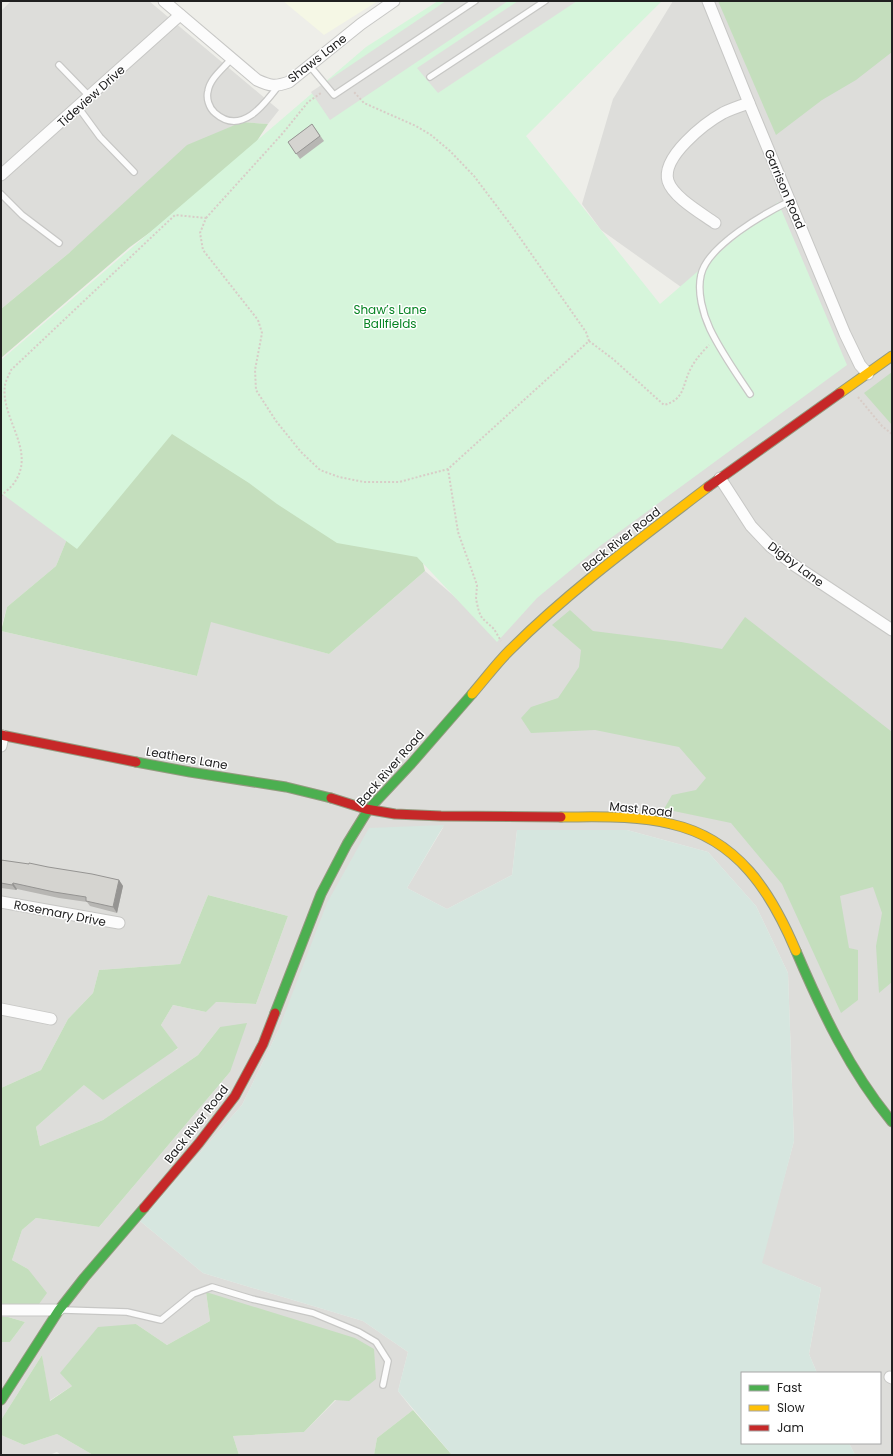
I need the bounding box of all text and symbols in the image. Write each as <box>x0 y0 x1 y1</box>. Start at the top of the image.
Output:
street label: Shaws Lane <box>284 30 350 86</box>
street label: Tideview Drive <box>54 61 128 131</box>
street label: Garrison Road <box>760 146 810 232</box>
park label: Shaw’s Lane Ballfields <box>353 301 427 332</box>
street label: Back River Road <box>578 503 664 575</box>
street label: Digby Lane <box>765 537 827 591</box>
street label: Back River Road <box>352 726 428 810</box>
street label: Leathers Lane <box>145 742 229 774</box>
street label: Mast Road <box>609 797 673 821</box>
street label: Rosemary Drive <box>12 896 108 930</box>
street label: Back River Road <box>160 1081 232 1167</box>
legend <box>741 1372 881 1444</box>
text: Fast <box>777 1379 802 1396</box>
text: Slow <box>777 1399 805 1416</box>
text: Jam <box>777 1419 804 1436</box>

